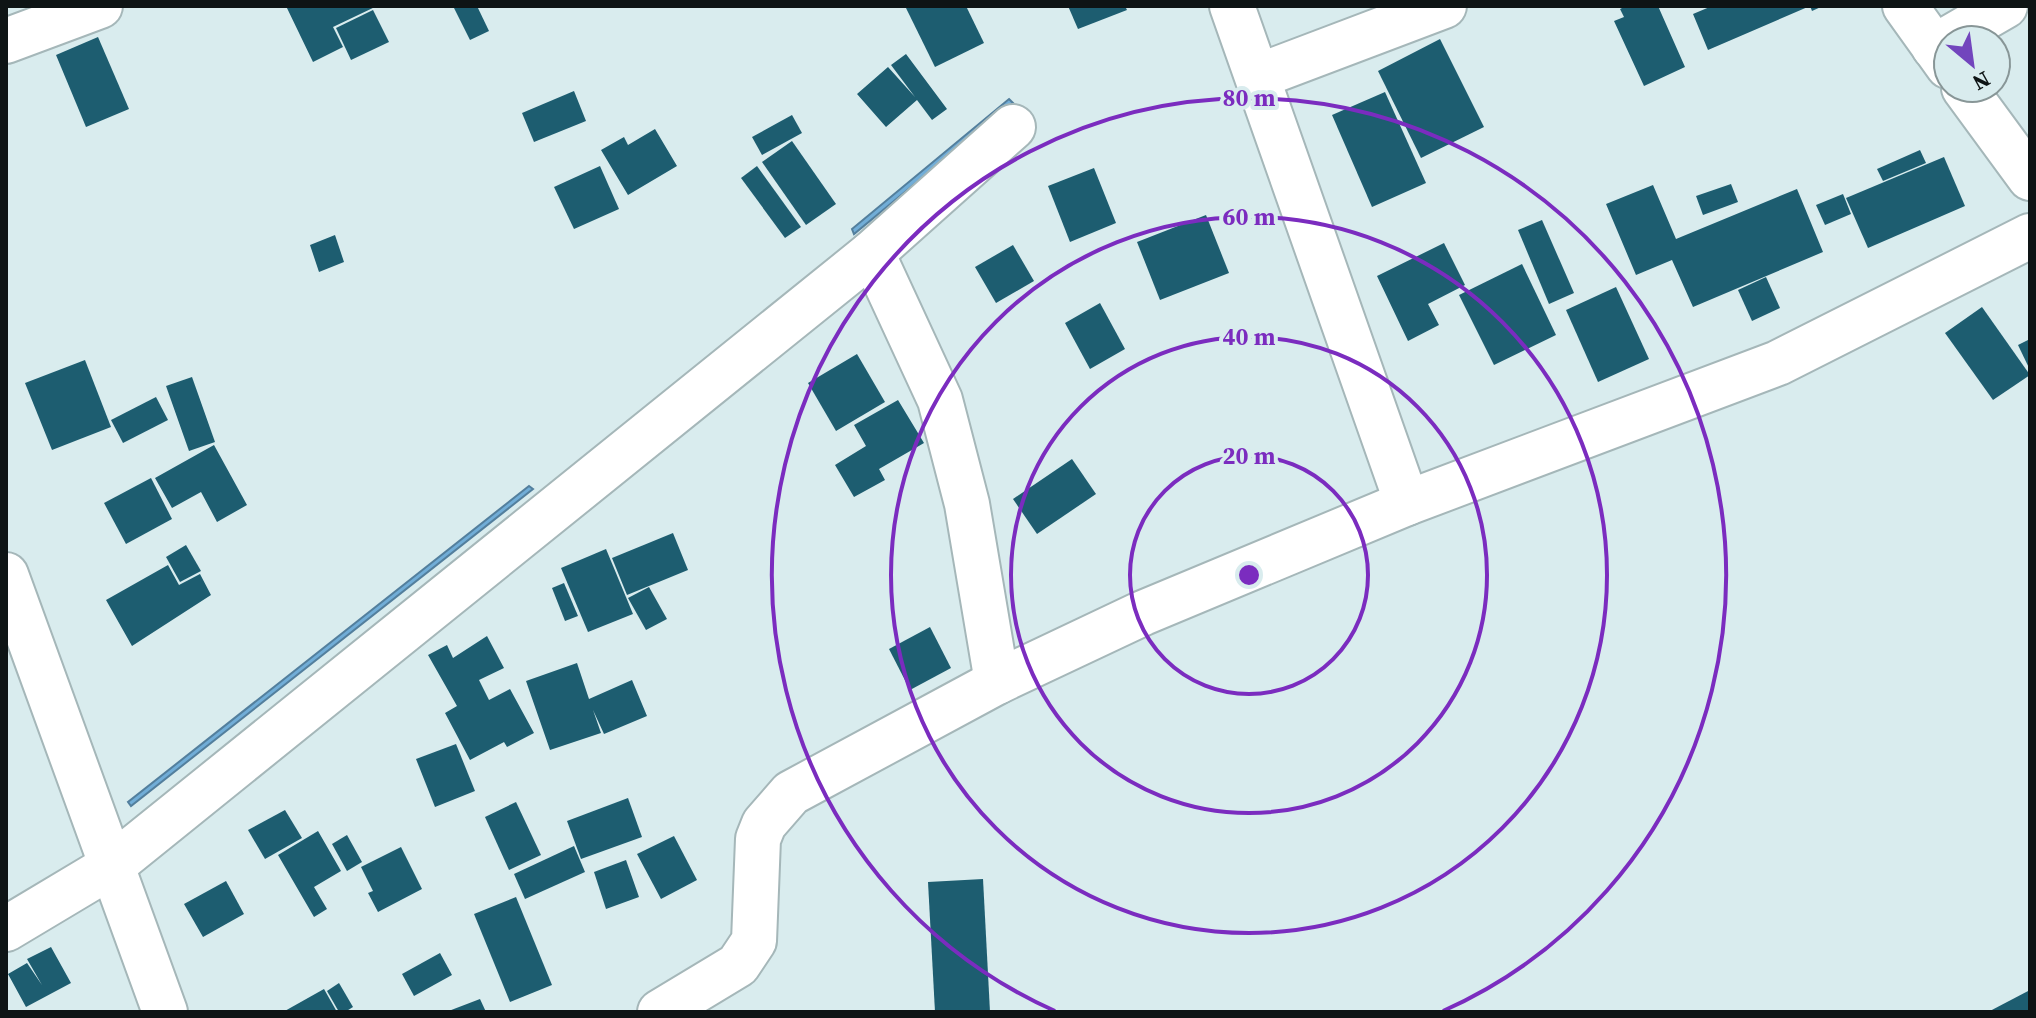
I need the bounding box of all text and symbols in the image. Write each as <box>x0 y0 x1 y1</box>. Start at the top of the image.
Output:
north arrow <box>1932 24 2012 104</box>
text: N <box>1967 64 1996 98</box>
text: 80 m <box>1223 81 1276 114</box>
text: 60 m <box>1223 200 1276 233</box>
text: 40 m <box>1223 320 1276 353</box>
text: 20 m <box>1223 439 1276 472</box>
centre of rings <box>1235 561 1263 589</box>

